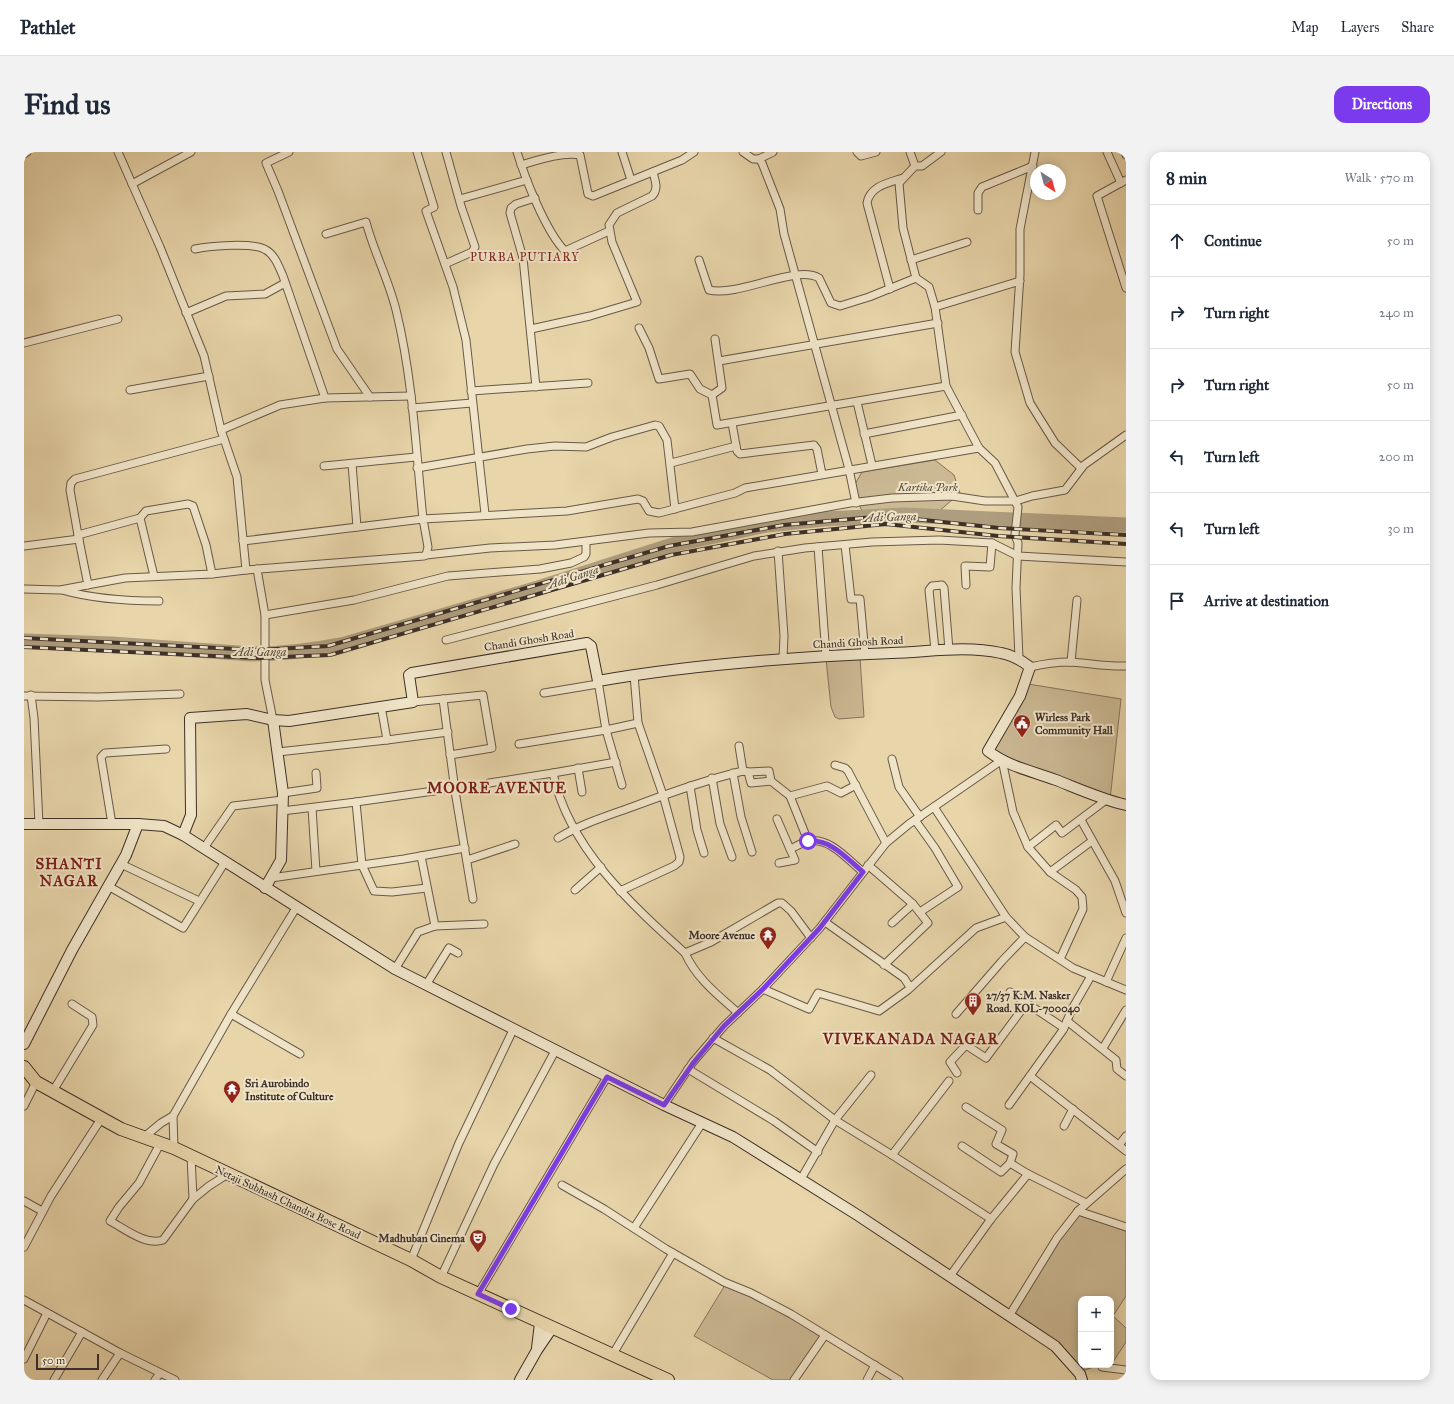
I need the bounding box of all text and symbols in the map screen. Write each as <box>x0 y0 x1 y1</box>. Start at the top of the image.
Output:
text: Pathlet <box>20 16 76 39</box>
text: Map <box>1291 19 1319 36</box>
text: Layers <box>1341 19 1379 36</box>
text: Share <box>1401 19 1434 36</box>
button: Directions <box>1334 86 1430 123</box>
text: Find us <box>24 87 110 122</box>
north arrow <box>1030 164 1066 200</box>
text: 8 min <box>1166 168 1207 189</box>
text: Walk · 570 m <box>1345 170 1414 186</box>
icon: ahead <box>1166 230 1188 252</box>
text: Continue <box>1204 232 1262 250</box>
text: 50 m <box>1387 233 1414 249</box>
district label: PURBA PUTIARY <box>470 250 580 264</box>
icon: right <box>1166 302 1188 324</box>
text: Turn right <box>1204 304 1269 322</box>
text: 240 m <box>1379 305 1414 321</box>
icon: right <box>1166 374 1188 396</box>
text: Turn right <box>1204 376 1269 394</box>
text: 50 m <box>1387 377 1414 393</box>
icon: left <box>1166 446 1188 468</box>
text: Turn left <box>1204 448 1260 466</box>
text: 200 m <box>1379 449 1414 465</box>
park label: Kartika Park <box>897 481 958 494</box>
water label: Adi Ganga <box>861 509 917 525</box>
icon: left <box>1166 518 1188 540</box>
text: Turn left <box>1204 520 1260 538</box>
text: 30 m <box>1388 521 1414 537</box>
water label: Adi Ganga <box>544 562 601 592</box>
icon: arrive <box>1166 590 1188 612</box>
text: Arrive at destination <box>1204 592 1329 610</box>
street label: Chandi Ghosh Road <box>483 627 575 654</box>
street label: Chandi Ghosh Road <box>812 634 904 651</box>
water label: Adi Ganga <box>231 645 287 659</box>
place label: Wirless Park Community Hall <box>1035 711 1114 738</box>
public building icon: Wirless Park Community Hall <box>1012 713 1032 738</box>
district label: MOORE AVENUE <box>427 779 567 797</box>
route start <box>799 832 817 850</box>
district label: SHANTI NAGAR <box>35 855 103 890</box>
temple icon: Moore Avenue <box>758 925 778 950</box>
place label: Moore Avenue <box>689 929 755 942</box>
place label: 27/37 K.M. Nasker Road. KOL-700040 <box>986 989 1081 1016</box>
building icon: 27/37 K.M. Nasker Road. KOL-700040 <box>963 991 983 1016</box>
district label: VIVEKANADA NAGAR <box>822 1030 1000 1048</box>
place label: Sri Aurobindo Institute of Culture <box>245 1077 334 1103</box>
temple icon: Sri Aurobindo Institute of Culture <box>222 1079 242 1104</box>
street label: Netaji Subhash Chandra Bose Road <box>213 1163 363 1242</box>
theatre icon: Madhuban Cinema <box>468 1228 488 1253</box>
place label: Madhuban Cinema <box>378 1232 465 1245</box>
map controls <box>1078 1296 1114 1368</box>
button: + <box>1078 1296 1114 1332</box>
route end <box>502 1300 520 1318</box>
button: − <box>1078 1332 1114 1368</box>
scale bar <box>36 1352 99 1371</box>
text: 50 m <box>42 1354 65 1367</box>

